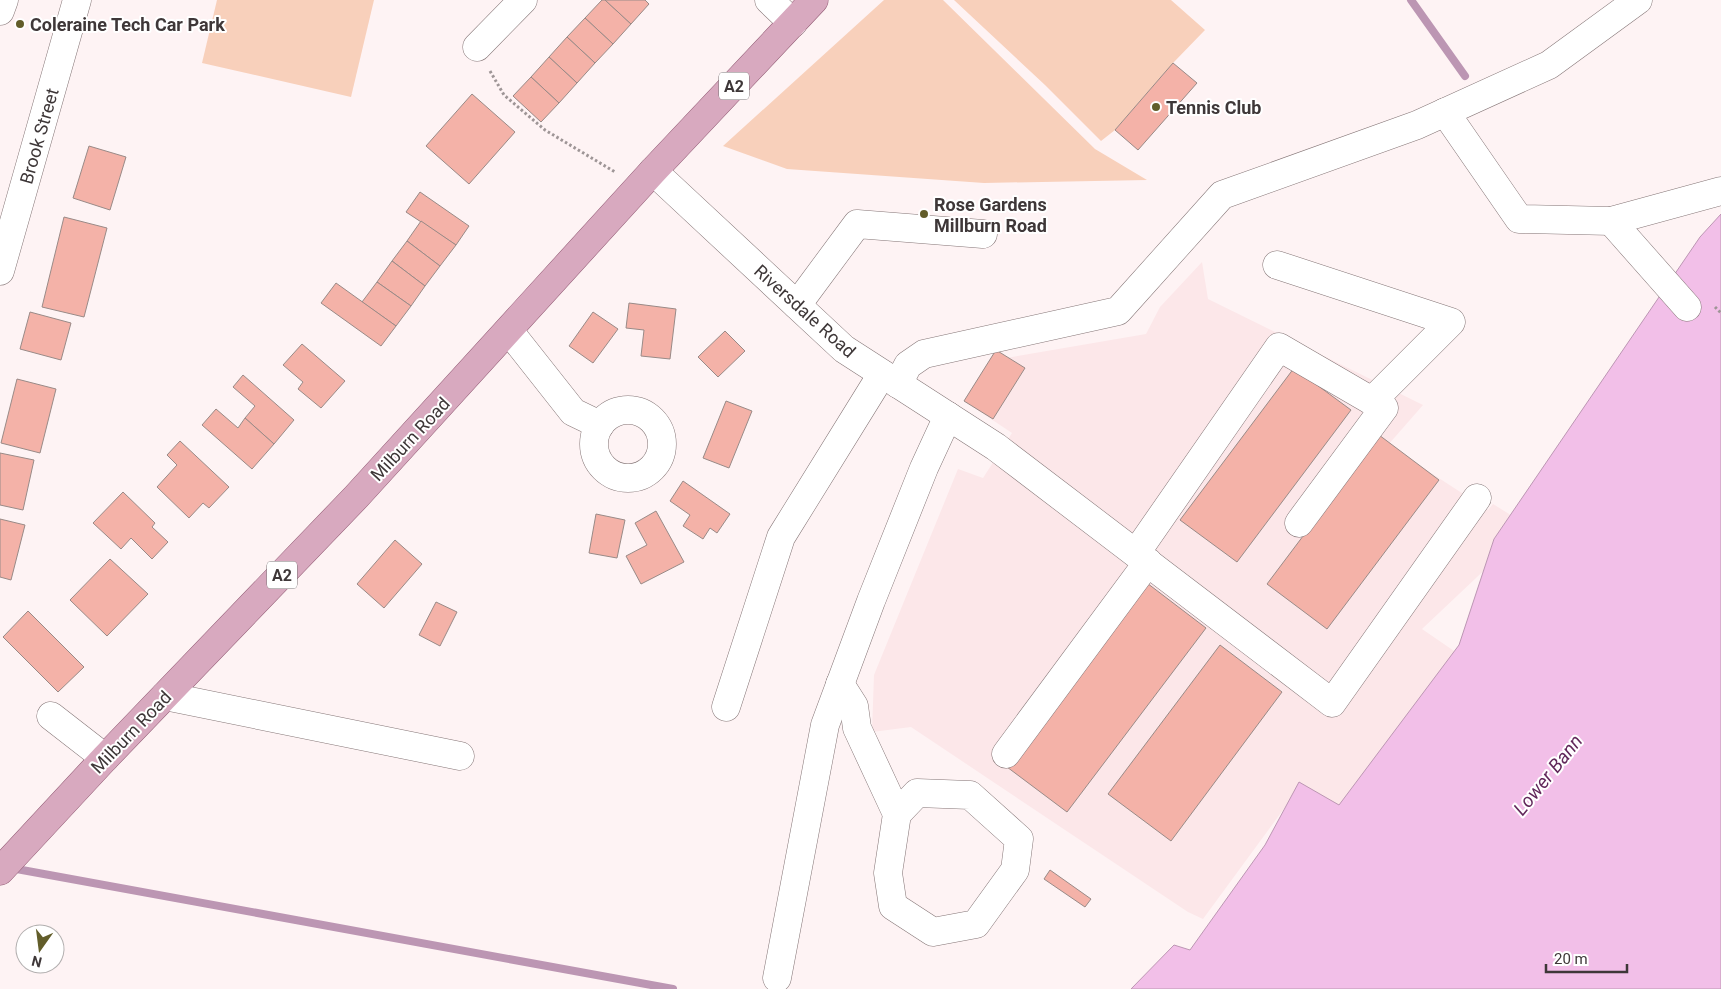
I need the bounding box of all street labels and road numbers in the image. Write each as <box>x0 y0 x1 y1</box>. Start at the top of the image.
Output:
road number: A2 <box>719 72 749 100</box>
street label: Brook Street <box>15 86 63 186</box>
street label: Riversdale Road <box>750 260 860 362</box>
street label: Milburn Road <box>366 393 454 485</box>
road number: A2 <box>267 562 297 588</box>
street label: Milburn Road <box>87 686 175 778</box>

